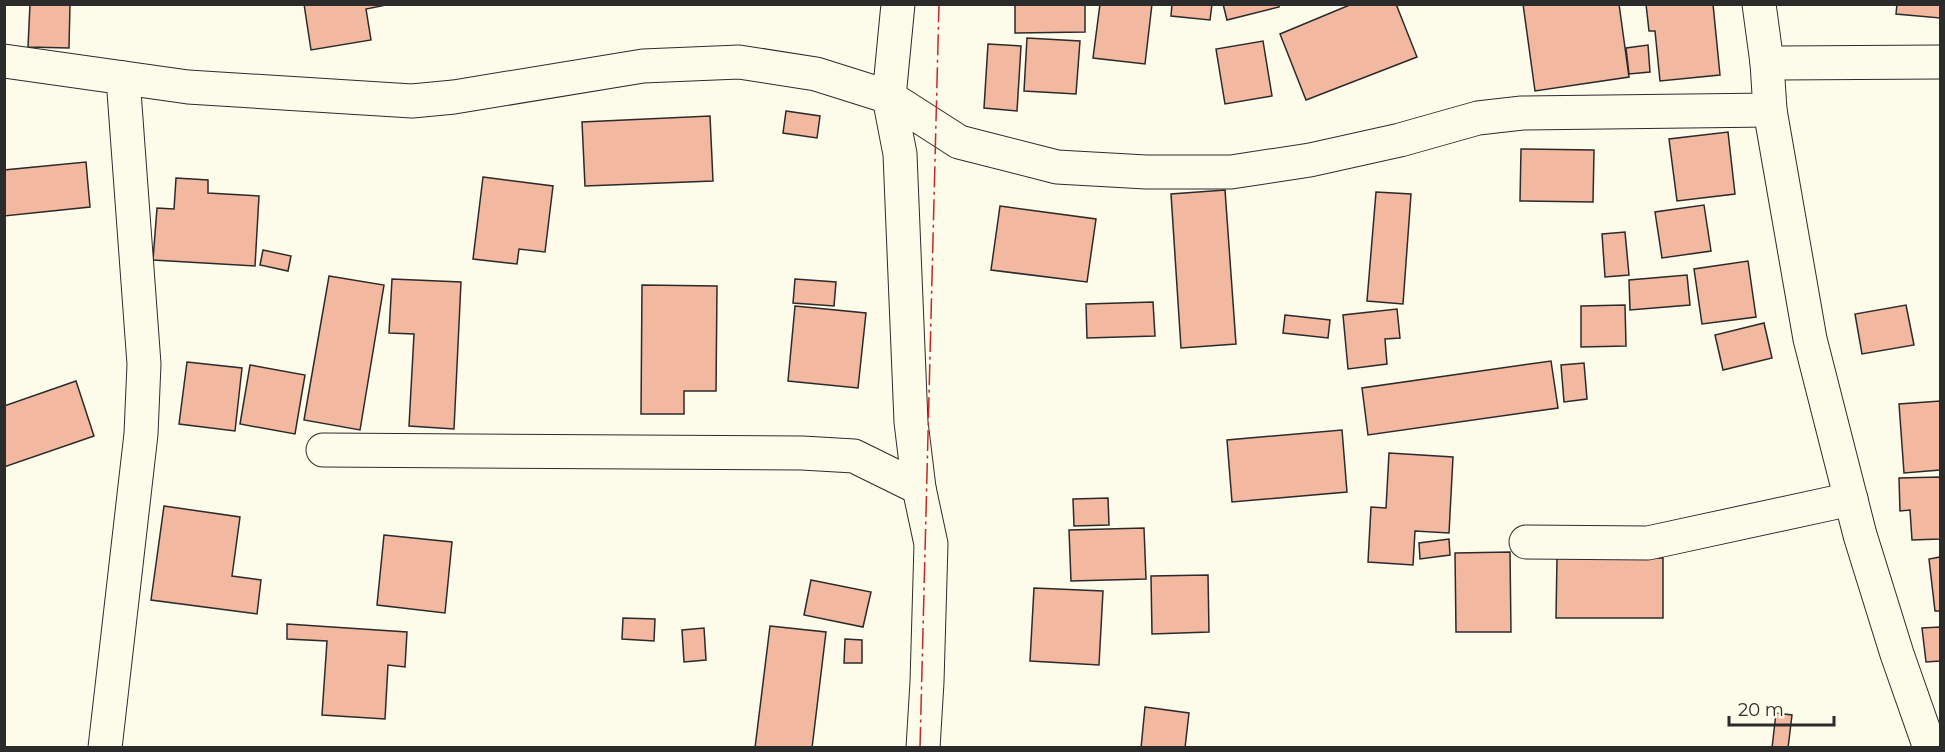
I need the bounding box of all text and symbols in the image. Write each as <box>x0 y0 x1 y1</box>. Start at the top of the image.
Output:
scale bar <box>1729 689 1834 727</box>
text: 20 m <box>1738 699 1784 721</box>

